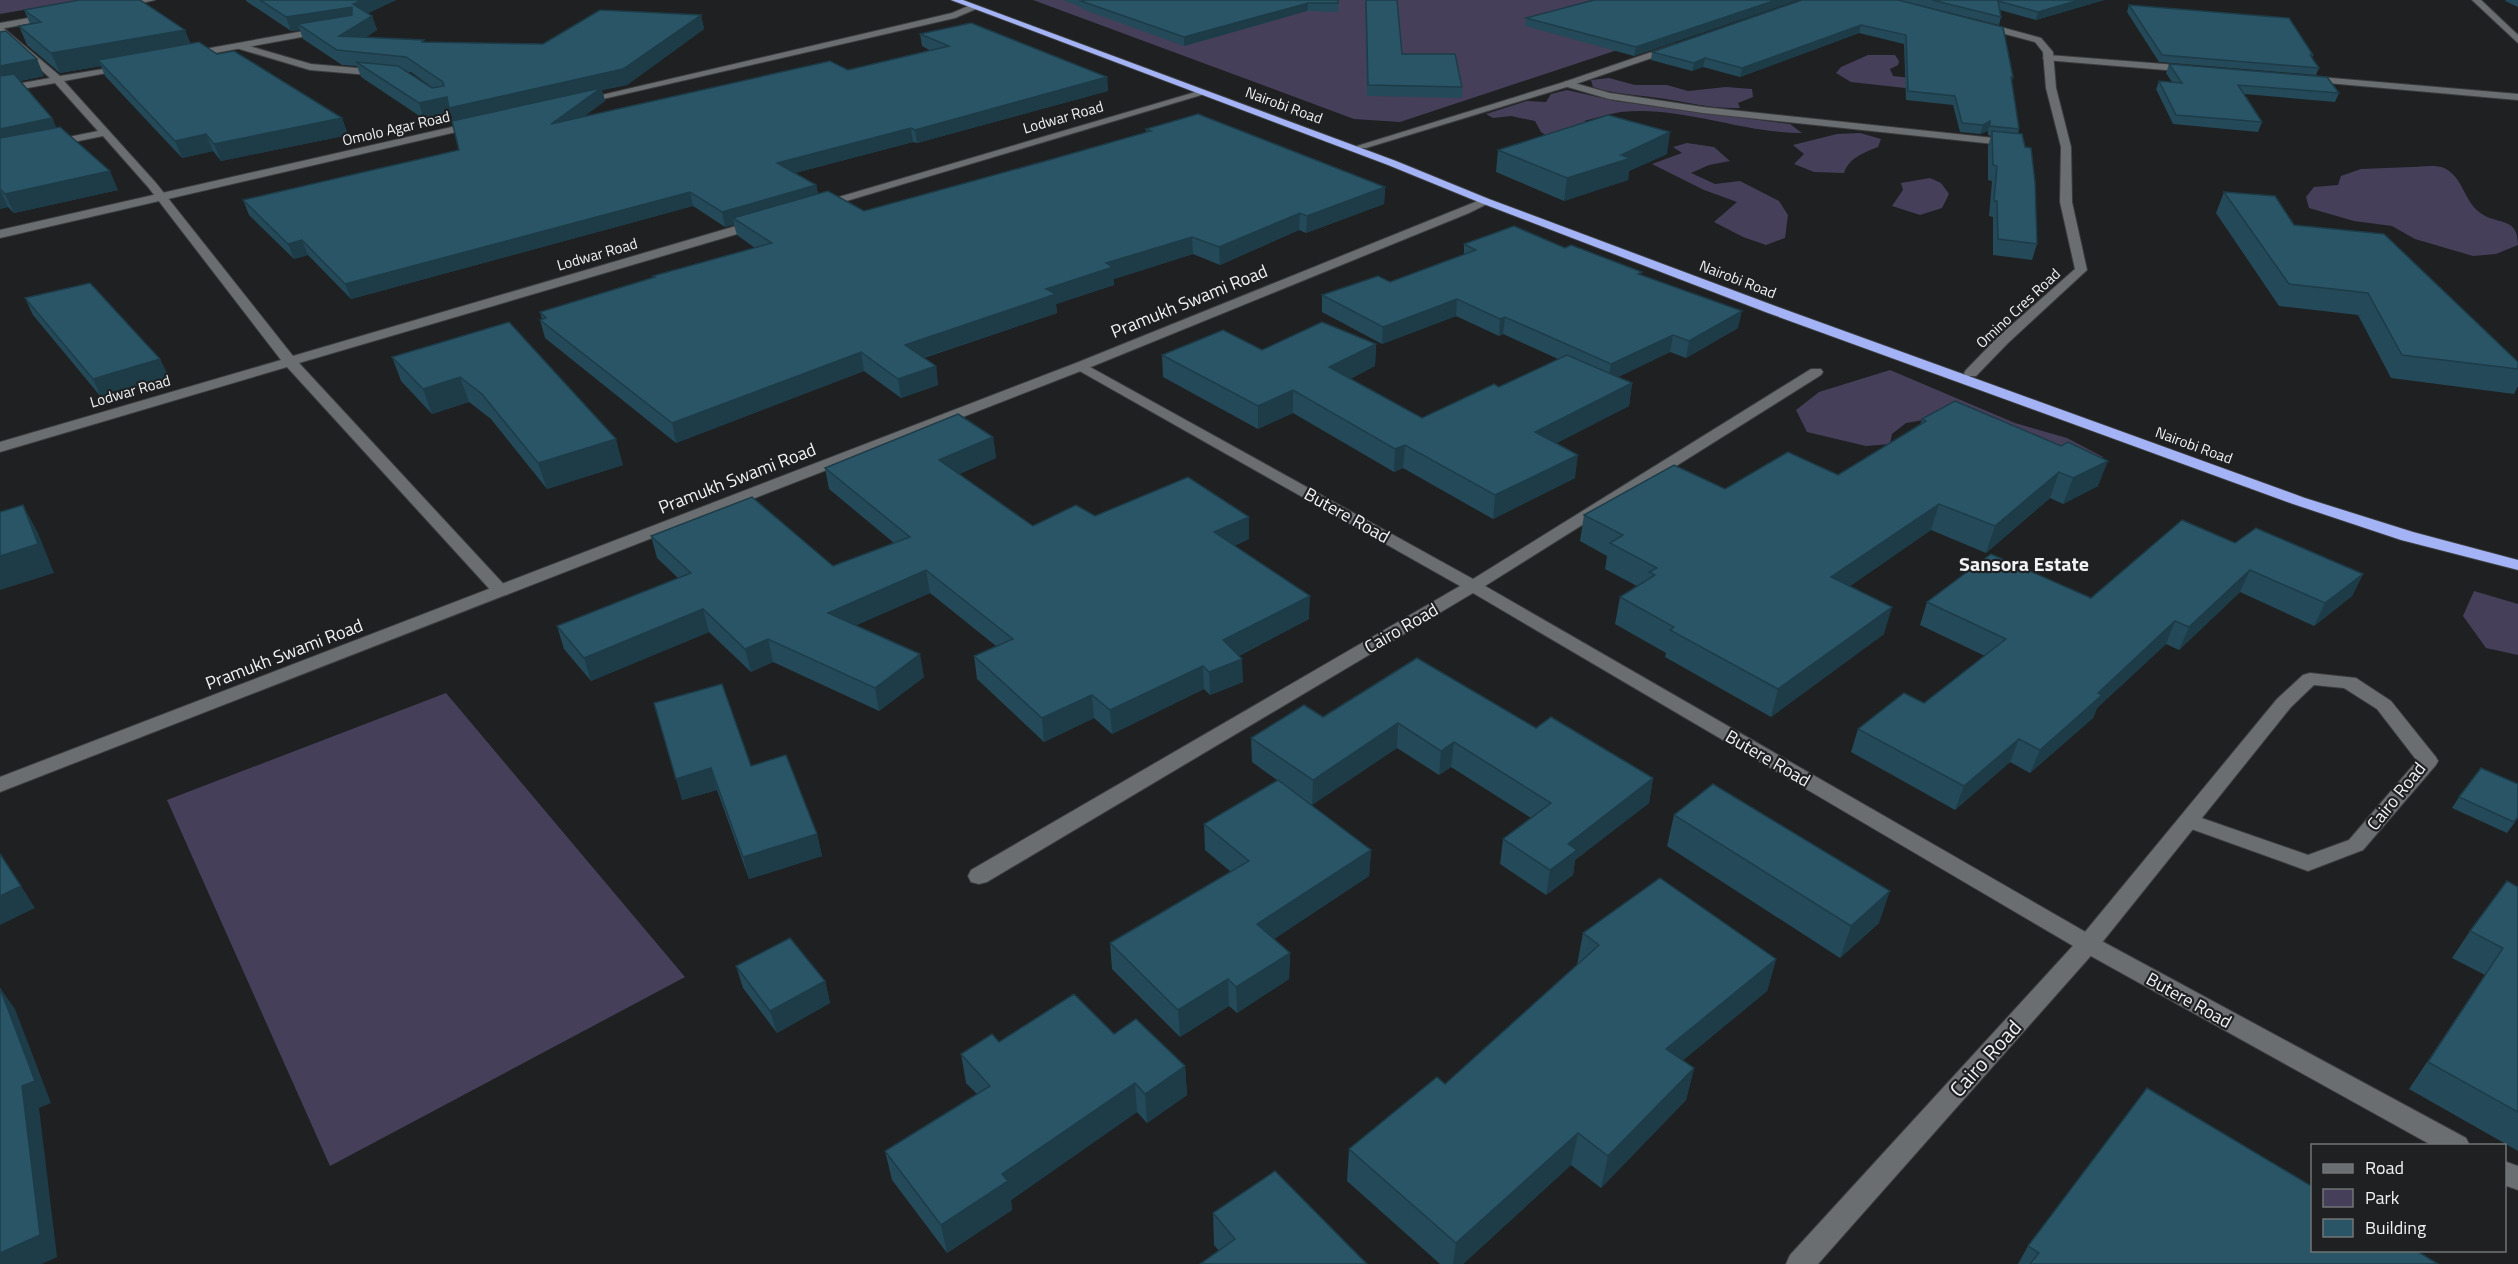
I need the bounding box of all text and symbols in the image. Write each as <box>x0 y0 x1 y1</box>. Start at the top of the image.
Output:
street label: Nairobi Road <box>1242 80 1326 130</box>
street label: Lodwar Road <box>1020 95 1106 139</box>
street label: Omolo Agar Road <box>340 104 452 152</box>
street label: Lodwar Road <box>554 232 640 276</box>
street label: Nairobi Road <box>1696 254 1780 304</box>
street label: Pramukh Swami Road <box>1107 257 1271 345</box>
street label: Omino Cres Road <box>1970 263 2066 353</box>
street label: Lodwar Road <box>87 369 173 413</box>
street label: Nairobi Road <box>2152 420 2236 470</box>
street label: Pramukh Swami Road <box>654 435 820 521</box>
street label: Butere Road <box>1299 480 1395 550</box>
district label: Sansora Estate <box>1959 548 2089 579</box>
street label: Cairo Road <box>1359 596 1443 660</box>
street label: Pramukh Swami Road <box>201 611 367 697</box>
street label: Butere Road <box>1720 723 1816 793</box>
street label: Cairo Road <box>2360 756 2432 836</box>
street label: Butere Road <box>2141 965 2237 1035</box>
street label: Cairo Road <box>1941 1012 2029 1104</box>
legend <box>2311 1144 2506 1252</box>
text: Road <box>2365 1154 2404 1181</box>
text: Park <box>2365 1184 2400 1211</box>
text: Building <box>2365 1214 2426 1241</box>

